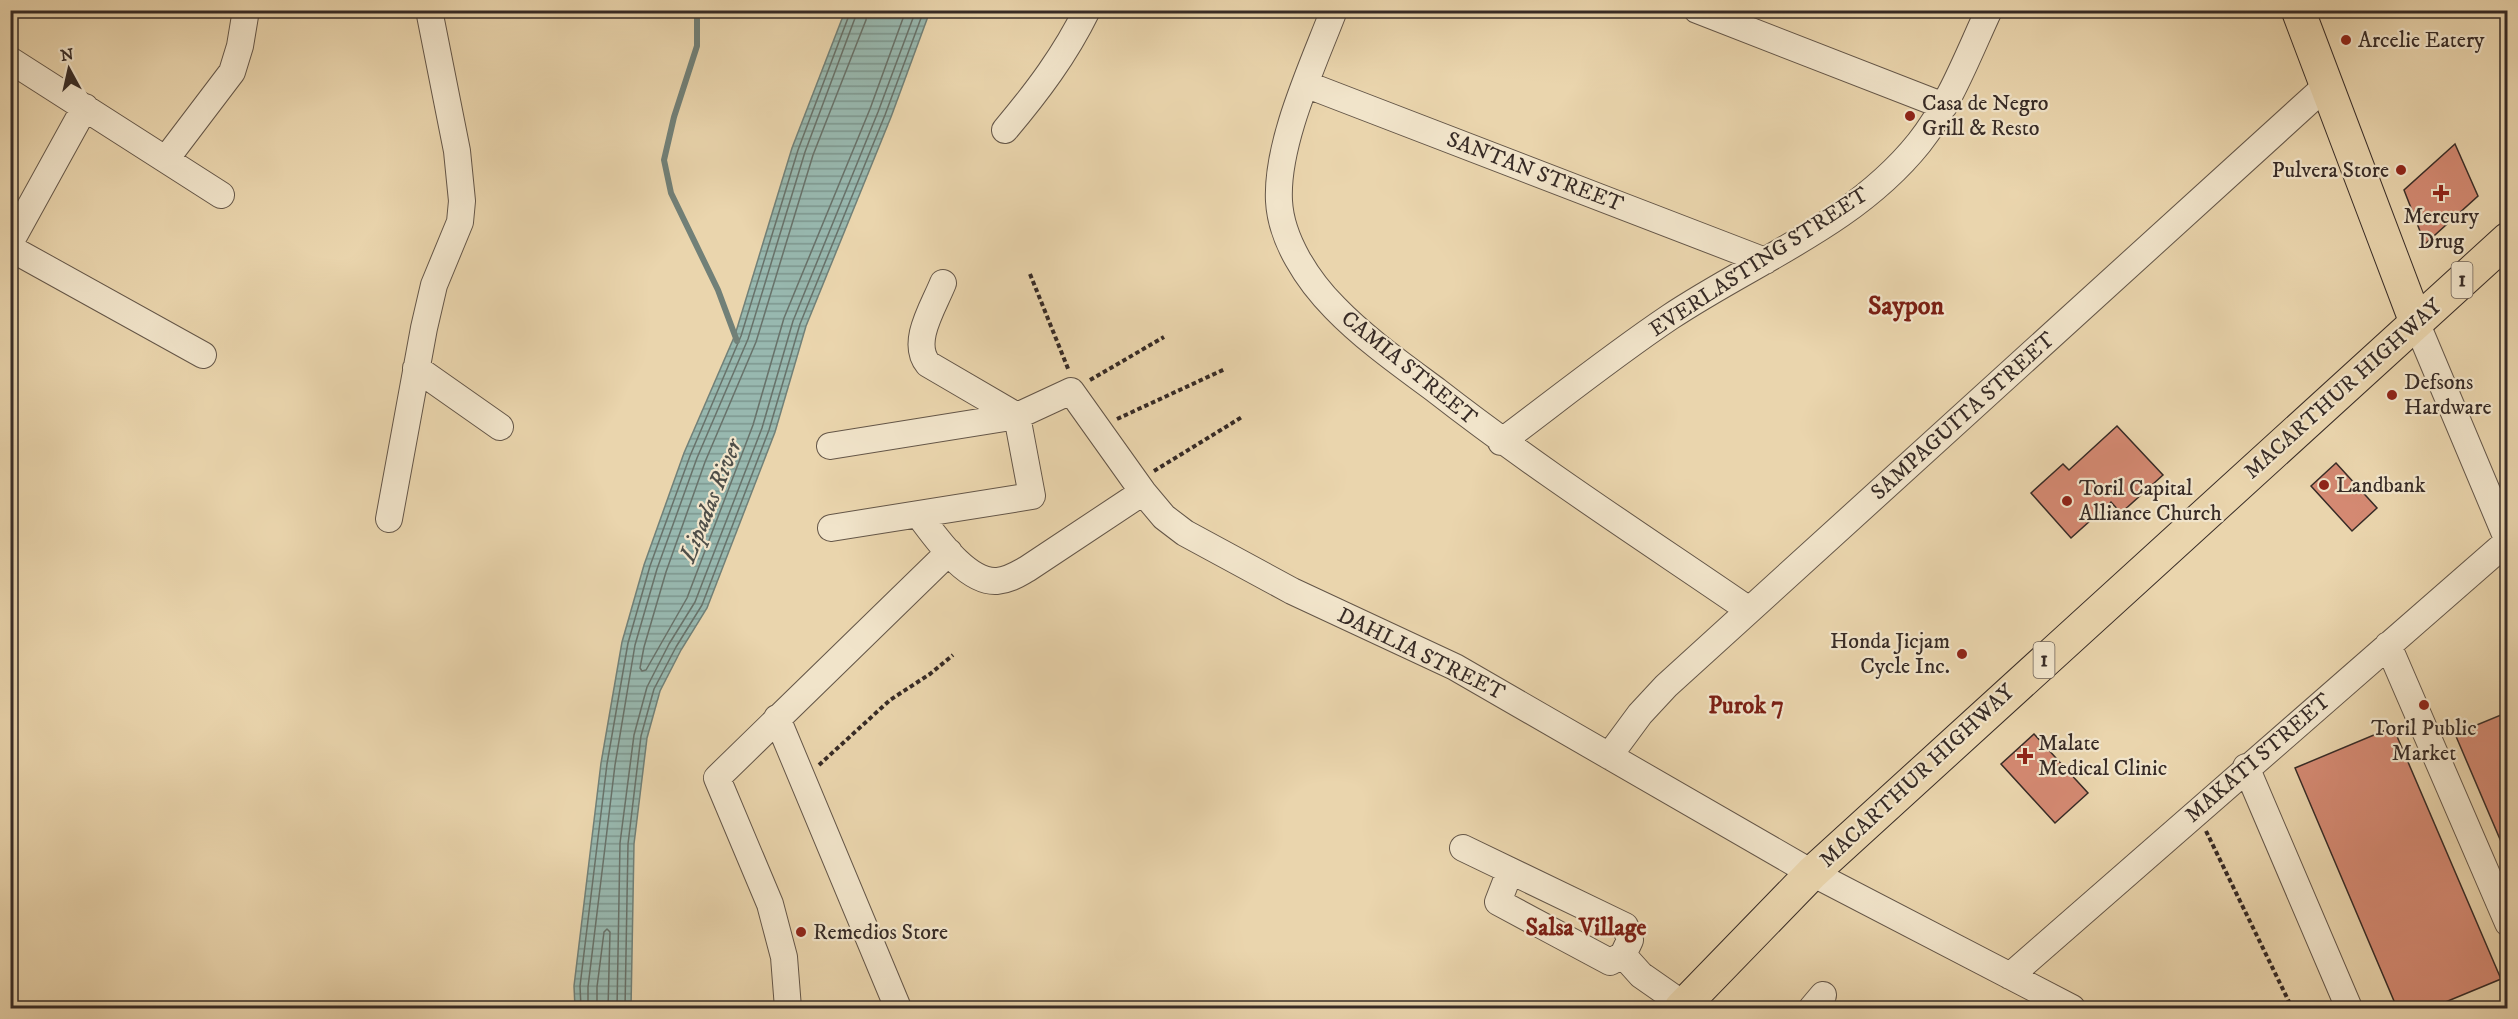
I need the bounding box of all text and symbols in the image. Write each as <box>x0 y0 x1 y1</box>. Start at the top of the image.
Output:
place label: Arcelie Eatery <box>2358 27 2485 54</box>
marker: Arcelie Eatery <box>2339 33 2353 47</box>
north arrow <box>39 39 99 99</box>
text: N <box>59 44 75 66</box>
place label: Casa de Negro Grill & Resto <box>1922 90 2049 142</box>
marker: Casa de Negro Grill & Resto <box>1903 109 1917 123</box>
street label: SANTAN STREET <box>1443 126 1627 218</box>
place label: Pulvera Store <box>2272 157 2389 184</box>
marker: Pulvera Store <box>2394 163 2408 177</box>
street label: EVERLASTING STREET <box>1644 181 1874 343</box>
marker: Mercury Drug <box>2434 186 2448 200</box>
place label: Mercury Drug <box>2403 203 2479 255</box>
road number: 1 <box>2452 262 2472 298</box>
district label: Saypon <box>1868 290 1944 323</box>
street label: MACARTHUR HIGHWAY <box>2239 292 2448 485</box>
street label: CAMIA STREET <box>1336 305 1483 431</box>
street label: SAMPAGUITA STREET <box>1865 326 2061 506</box>
place label: Defsons Hardware <box>2404 369 2492 421</box>
marker: Defsons Hardware <box>2385 388 2399 402</box>
water label: Lipadas River <box>672 433 750 569</box>
place label: Landbank <box>2336 472 2426 499</box>
place label: Toril Capital Alliance Church <box>2079 475 2222 527</box>
marker: Landbank <box>2317 478 2331 492</box>
marker: Toril Capital Alliance Church <box>2060 494 2074 508</box>
street label: DAHLIA STREET <box>1333 602 1509 706</box>
place label: Honda Jicjam Cycle Inc. <box>1830 628 1950 680</box>
road number: 1 <box>2034 642 2054 678</box>
marker: Honda Jicjam Cycle Inc. <box>1955 647 1969 661</box>
street label: MACARTHUR HIGHWAY <box>1814 678 2021 873</box>
street label: MAKATI STREET <box>2180 687 2337 829</box>
district label: Purok 7 <box>1708 691 1784 721</box>
marker: Toril Public Market <box>2417 698 2431 712</box>
place label: Toril Public Market <box>2371 715 2477 767</box>
place label: Malate Medical Clinic <box>2038 730 2167 782</box>
marker: Malate Medical Clinic <box>2016 747 2034 765</box>
district label: Salsa Village <box>1526 913 1646 943</box>
place label: Remedios Store <box>813 919 948 946</box>
marker: Remedios Store <box>794 925 808 939</box>

